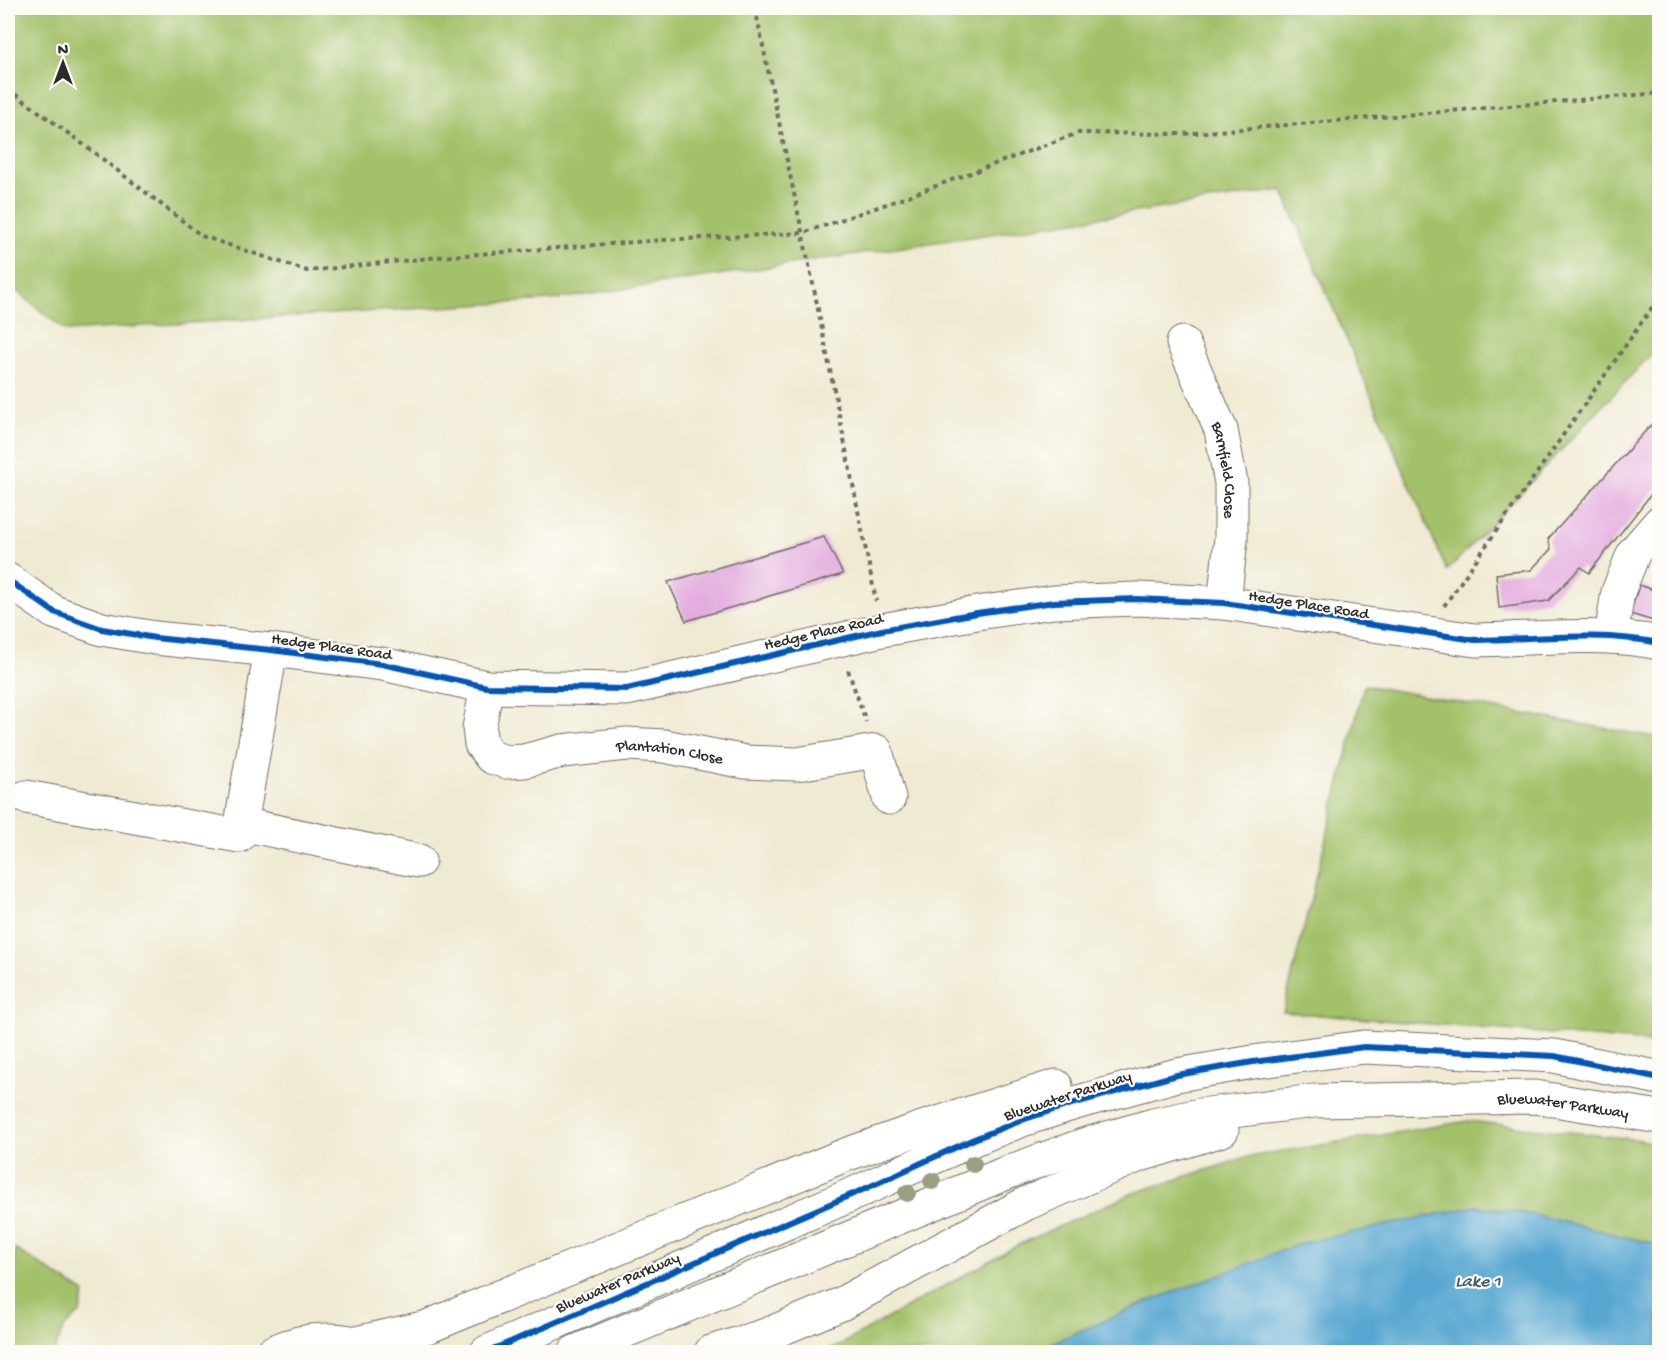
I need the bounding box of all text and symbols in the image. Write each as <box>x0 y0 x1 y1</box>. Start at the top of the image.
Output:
north arrow <box>33 33 93 93</box>
text: N <box>58 42 69 61</box>
street label: Barnfield Close <box>1205 418 1237 519</box>
street label: Hedge Place Road <box>1247 588 1372 626</box>
street label: Hedge Place Road <box>762 610 887 656</box>
street label: Hedge Place Road <box>270 631 395 667</box>
street label: Plantation Close <box>614 738 725 771</box>
street label: Bluewater Parkway <box>1001 1068 1134 1127</box>
street label: Bluewater Parkway <box>1496 1091 1630 1125</box>
street label: Bluewater Parkway <box>553 1250 683 1319</box>
water label: Lake 1 <box>1455 1272 1501 1293</box>

